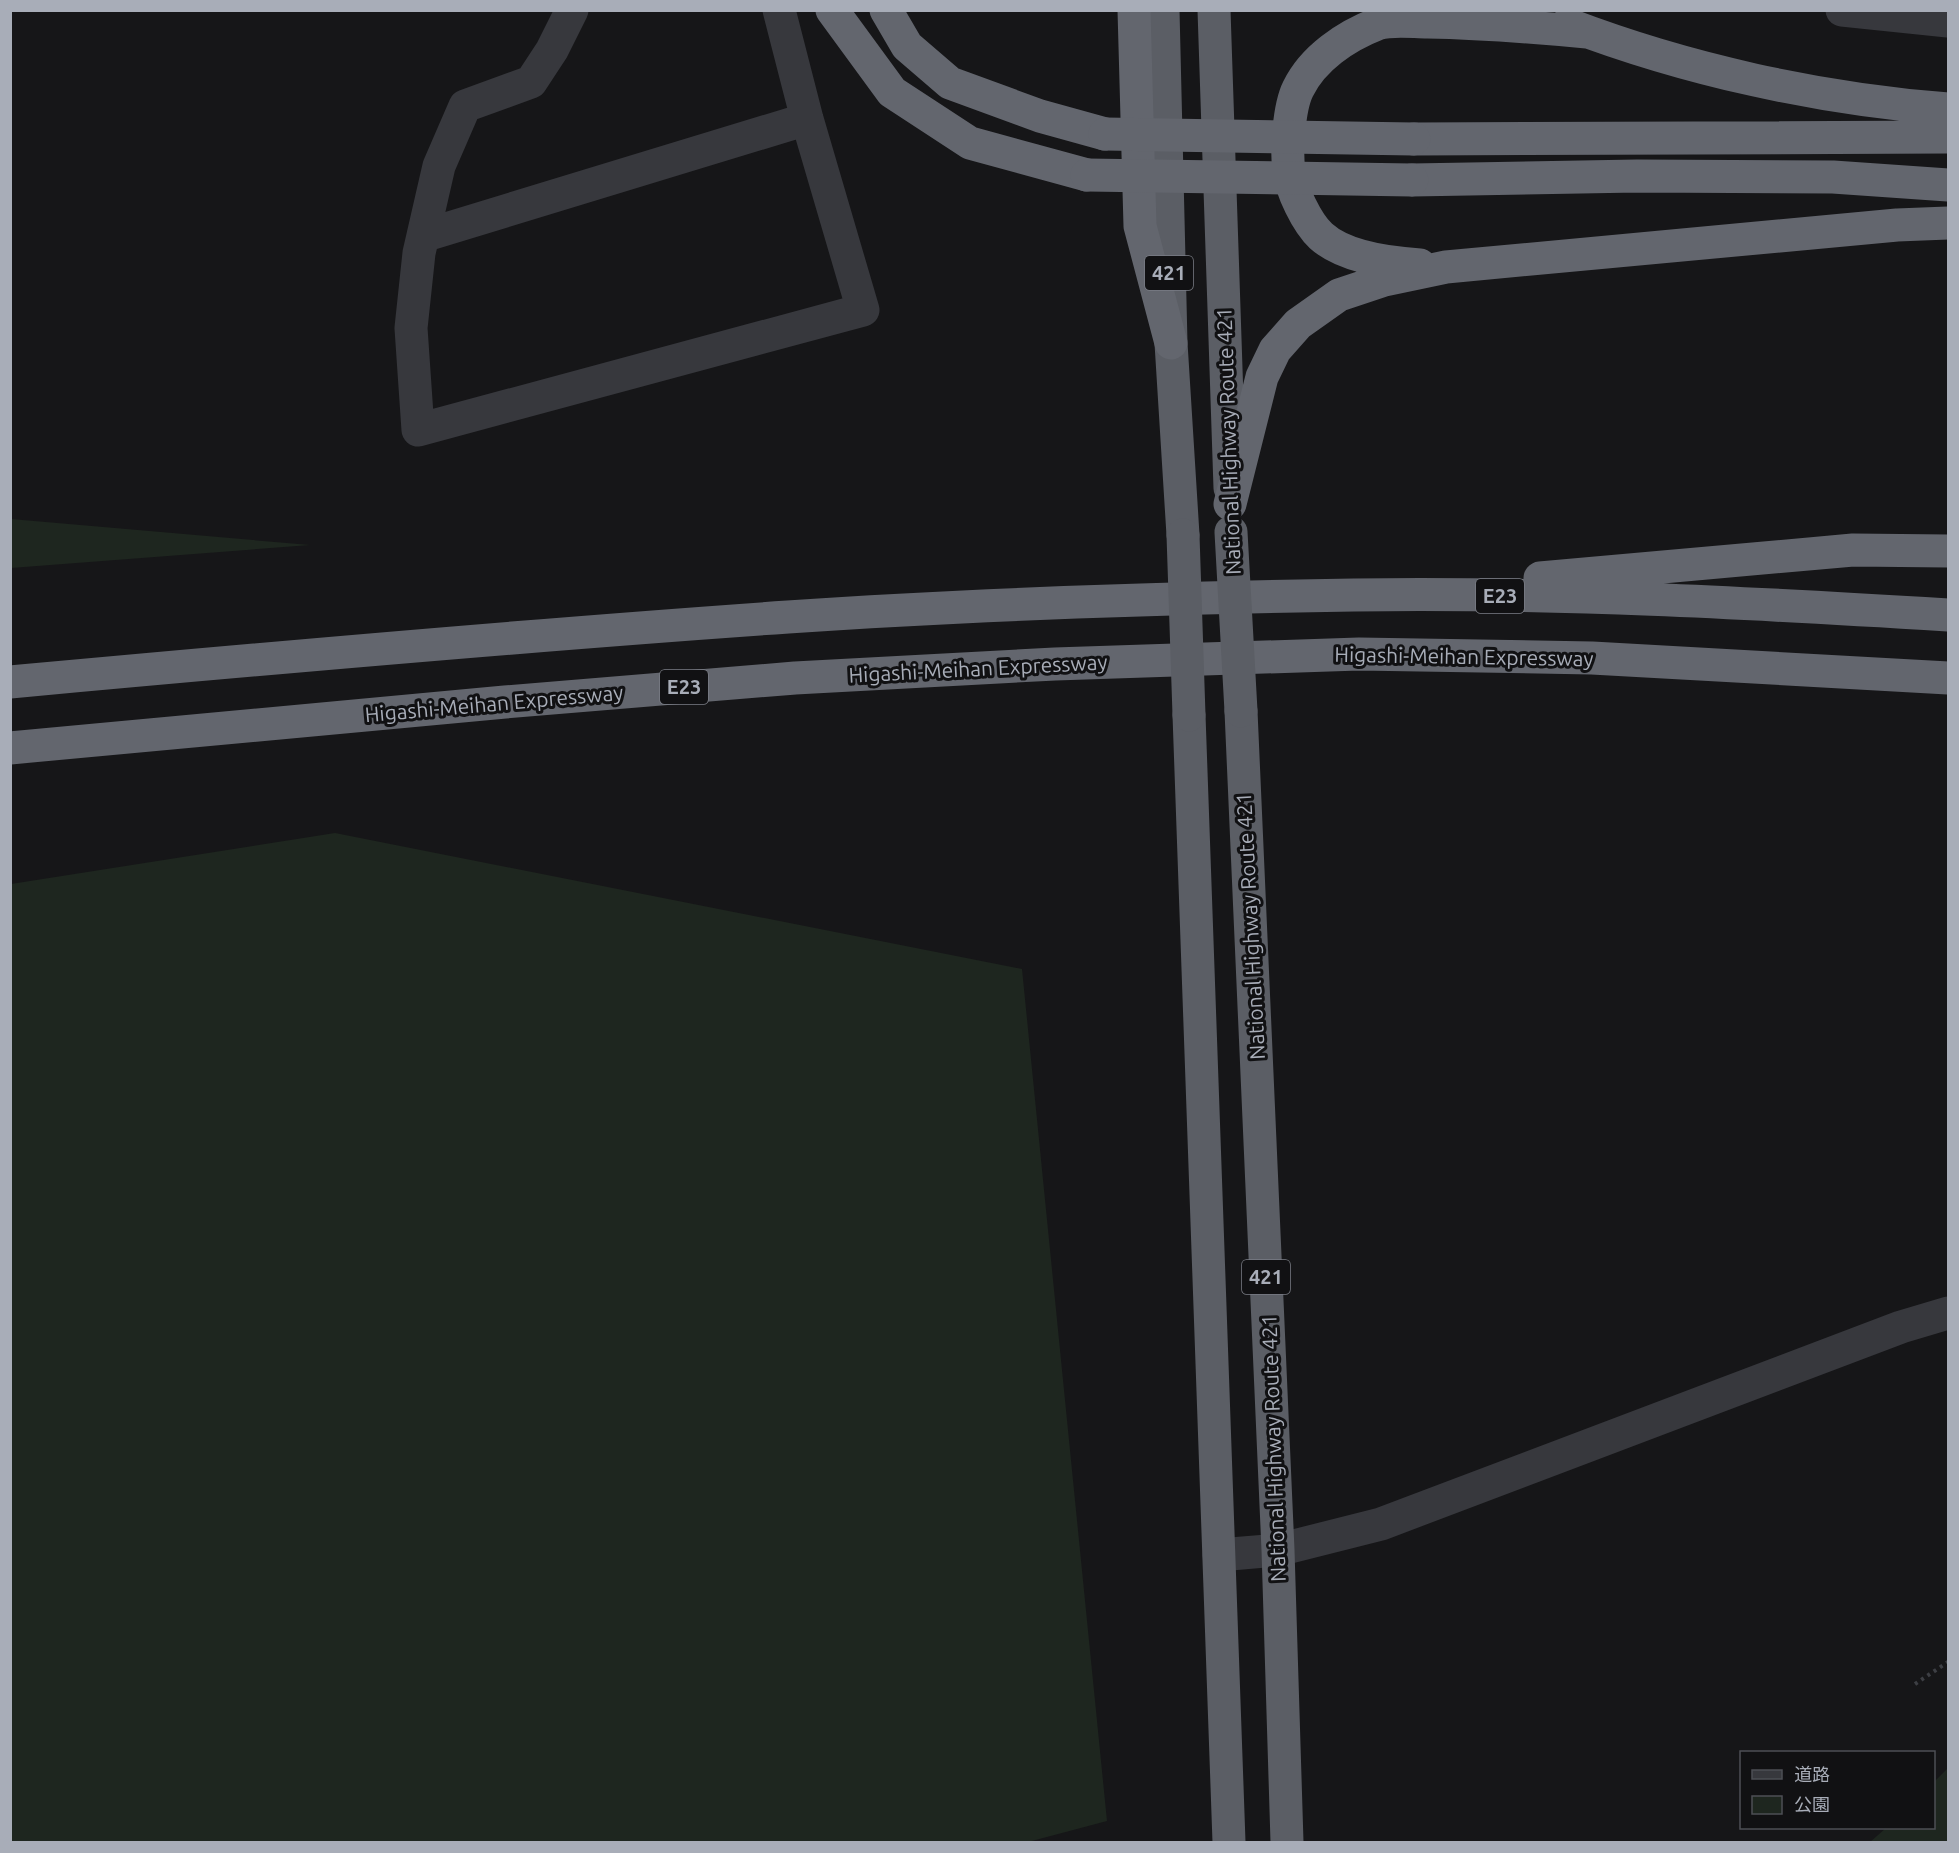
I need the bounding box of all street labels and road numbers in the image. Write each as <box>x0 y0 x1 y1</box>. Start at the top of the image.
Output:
road number: 421 <box>1145 256 1193 290</box>
street label: National Highway Route 421 <box>1211 307 1245 575</box>
road number: E23 <box>1476 579 1524 613</box>
street label: Higashi-Meihan Expressway <box>1334 642 1594 670</box>
street label: Higashi-Meihan Expressway <box>848 649 1108 687</box>
road number: E23 <box>660 670 708 704</box>
street label: Higashi-Meihan Expressway <box>364 680 624 726</box>
street label: National Highway Route 421 <box>1231 792 1269 1060</box>
road number: 421 <box>1242 1260 1290 1294</box>
street label: National Highway Route 421 <box>1256 1314 1290 1582</box>

